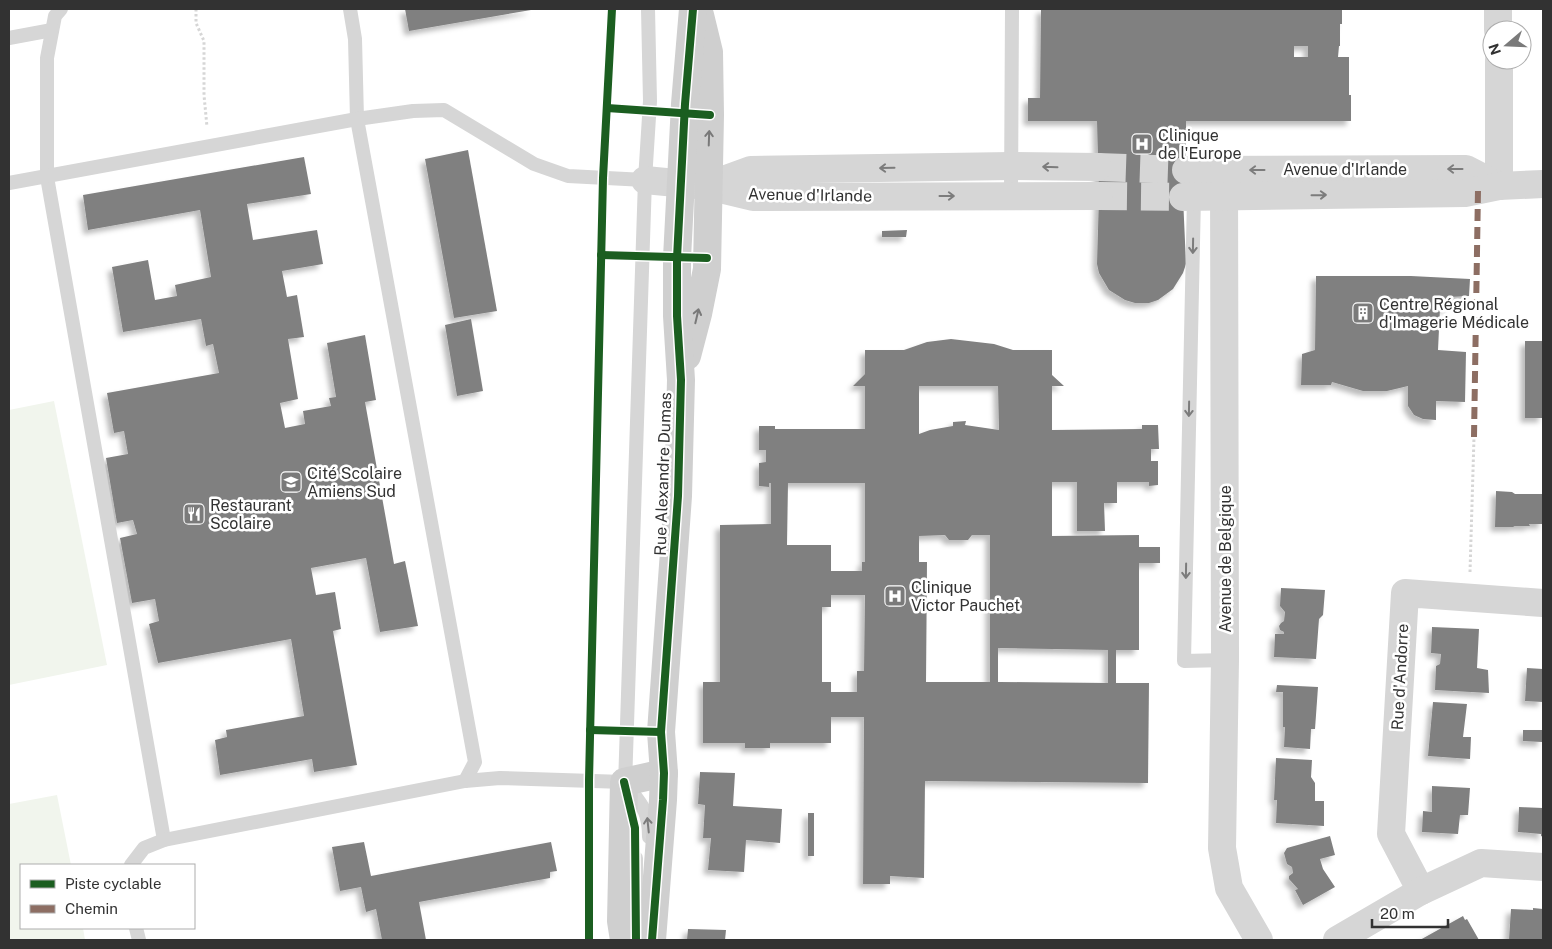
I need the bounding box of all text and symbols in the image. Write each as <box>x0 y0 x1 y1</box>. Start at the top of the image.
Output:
north arrow <box>1482 20 1532 70</box>
text: N <box>1485 41 1504 57</box>
place label: Clinique de l'Europe <box>1158 126 1241 163</box>
one-way arrow <box>704 130 714 146</box>
hospital icon: Clinique de l'Europe <box>1130 132 1154 156</box>
street label: Avenue d'Irlande <box>1283 160 1407 179</box>
one-way arrow <box>1042 162 1058 172</box>
one-way arrow <box>879 163 896 173</box>
one-way arrow <box>1447 164 1463 174</box>
one-way arrow <box>1249 165 1266 175</box>
street label: Avenue d'Irlande <box>748 184 872 206</box>
one-way arrow <box>1310 190 1327 200</box>
one-way arrow <box>938 191 955 201</box>
one-way arrow <box>1188 238 1197 254</box>
place label: Centre Régional d'Imagerie Médicale <box>1379 295 1529 332</box>
building icon: Centre Régional d'Imagerie Médicale <box>1351 301 1375 325</box>
one-way arrow <box>693 309 702 325</box>
street label: Rue Alexandre Dumas <box>651 392 675 556</box>
one-way arrow <box>1185 400 1194 416</box>
place label: Cité Scolaire Amiens Sud <box>307 464 402 501</box>
school or university icon: Cité Scolaire Amiens Sud <box>279 470 303 494</box>
street label: Avenue de Belgique <box>1216 485 1235 633</box>
place label: Restaurant Scolaire <box>210 496 292 533</box>
restaurant icon: Restaurant Scolaire <box>182 502 206 526</box>
one-way arrow <box>1181 562 1191 579</box>
place label: Clinique Victor Pauchet <box>911 578 1020 615</box>
hospital icon: Clinique Victor Pauchet <box>883 584 907 608</box>
street label: Rue d'Andorre <box>1388 623 1412 731</box>
one-way arrow <box>643 817 653 833</box>
legend <box>20 864 195 929</box>
text: Piste cyclable <box>65 875 162 892</box>
scale bar <box>1372 896 1448 928</box>
text: Chemin <box>65 900 118 917</box>
text: 20 m <box>1380 905 1415 922</box>

